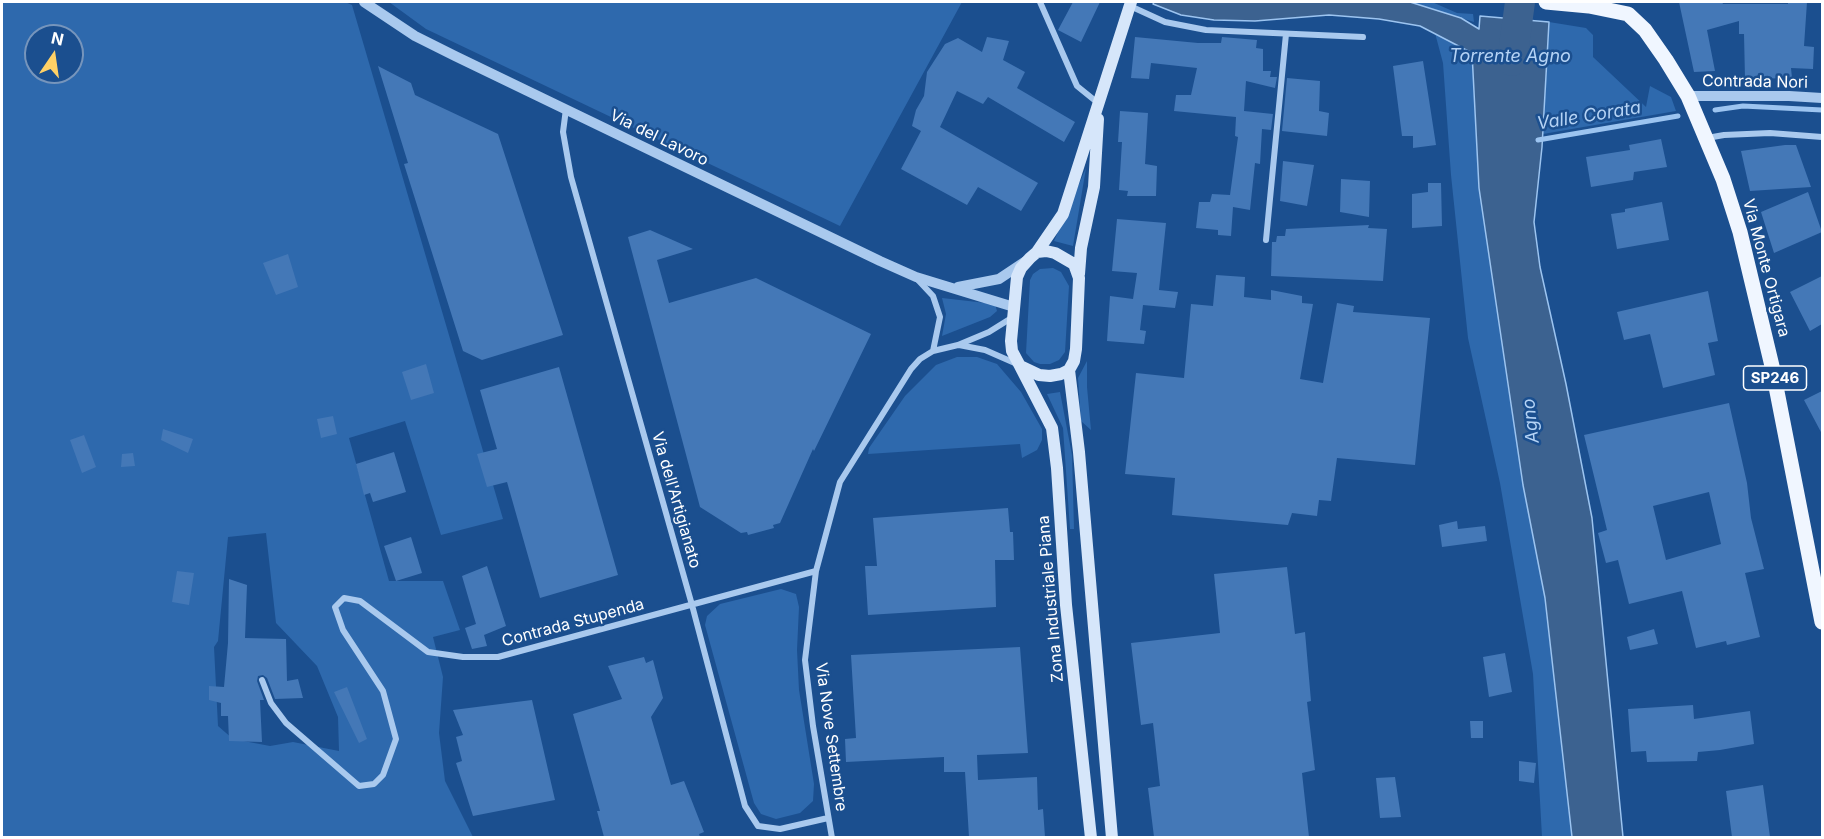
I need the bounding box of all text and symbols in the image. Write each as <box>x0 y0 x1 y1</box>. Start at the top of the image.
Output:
north arrow <box>24 24 84 84</box>
text: N <box>49 27 66 50</box>
water label: Torrente Agno <box>1449 46 1571 68</box>
street label: Contrada Nori <box>1702 71 1808 93</box>
water label: Valle Corata <box>1535 97 1643 135</box>
street label: Via del Lavoro <box>607 106 711 170</box>
street label: Via Monte Ortigara <box>1738 197 1794 339</box>
road number: SP246 <box>1744 366 1806 390</box>
water label: Agno <box>1518 398 1544 444</box>
street label: Via dell'Artigianato <box>647 430 705 570</box>
street label: Zona Industriale Piana <box>1034 515 1068 683</box>
street label: Contrada Stupenda <box>500 595 646 651</box>
street label: Via Nove Settembre <box>811 661 851 813</box>

